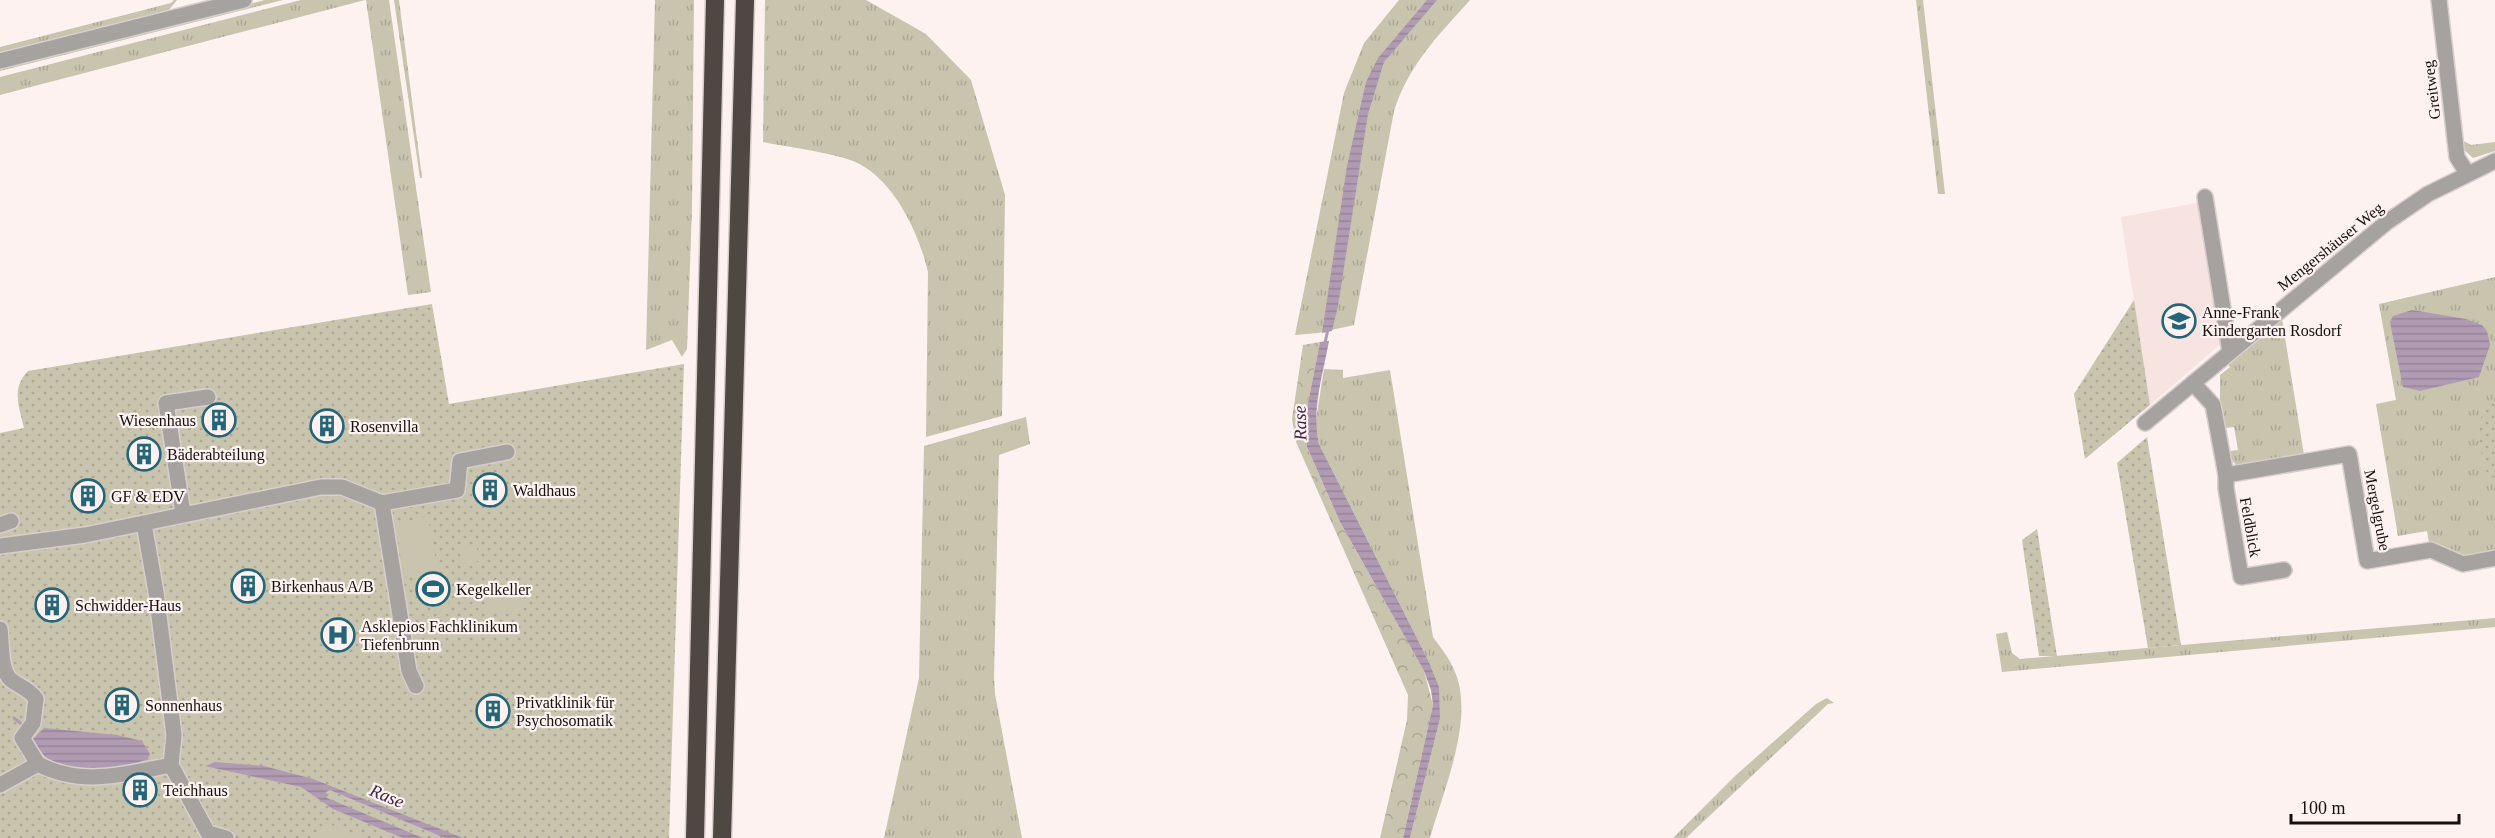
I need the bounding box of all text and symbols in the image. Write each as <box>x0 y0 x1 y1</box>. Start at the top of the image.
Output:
street label: Greitweg <box>2419 59 2445 121</box>
street label: Mengershäuser Weg <box>2274 199 2387 295</box>
school or university icon: Anne-Frank Kindergarten Rosdorf <box>2161 303 2197 339</box>
place label: Anne-Frank Kindergarten Rosdorf <box>2202 304 2342 340</box>
building icon: Wiesenhaus <box>201 402 237 438</box>
water label: Rase <box>1289 405 1311 442</box>
building icon: Rosenvilla <box>309 408 345 444</box>
place label: Wiesenhaus <box>119 412 196 429</box>
place label: Rosenvilla <box>350 418 418 435</box>
building icon: Bäderabteilung <box>126 436 162 472</box>
place label: Bäderabteilung <box>167 446 265 464</box>
street label: Mergelgrube <box>2360 468 2394 552</box>
building icon: Waldhaus <box>472 472 508 508</box>
building icon: GF & EDV <box>70 478 106 514</box>
place label: Waldhaus <box>513 482 576 499</box>
place label: GF & EDV <box>111 488 185 505</box>
street label: Feldblick <box>2237 496 2264 558</box>
building icon: Birkenhaus A/B <box>230 568 266 604</box>
sports icon: Kegelkeller <box>415 571 451 607</box>
place label: Birkenhaus A/B <box>271 578 374 595</box>
place label: Kegelkeller <box>456 581 531 599</box>
building icon: Schwidder-Haus <box>34 587 70 623</box>
place label: Schwidder-Haus <box>75 597 181 614</box>
hospital icon: Asklepios Fachklinikum Tiefenbrunn <box>320 617 356 653</box>
place label: Asklepios Fachklinikum Tiefenbrunn <box>361 618 518 653</box>
building icon: Sonnenhaus <box>104 687 140 723</box>
building icon: Privatklinik für Psychosomatik <box>475 693 511 729</box>
place label: Privatklinik für Psychosomatik <box>516 694 615 730</box>
place label: Sonnenhaus <box>145 697 222 714</box>
building icon: Teichhaus <box>122 772 158 808</box>
water label: Rase <box>366 780 407 812</box>
place label: Teichhaus <box>163 782 228 799</box>
scale bar <box>2291 787 2459 825</box>
text: 100 m <box>2300 798 2346 818</box>

